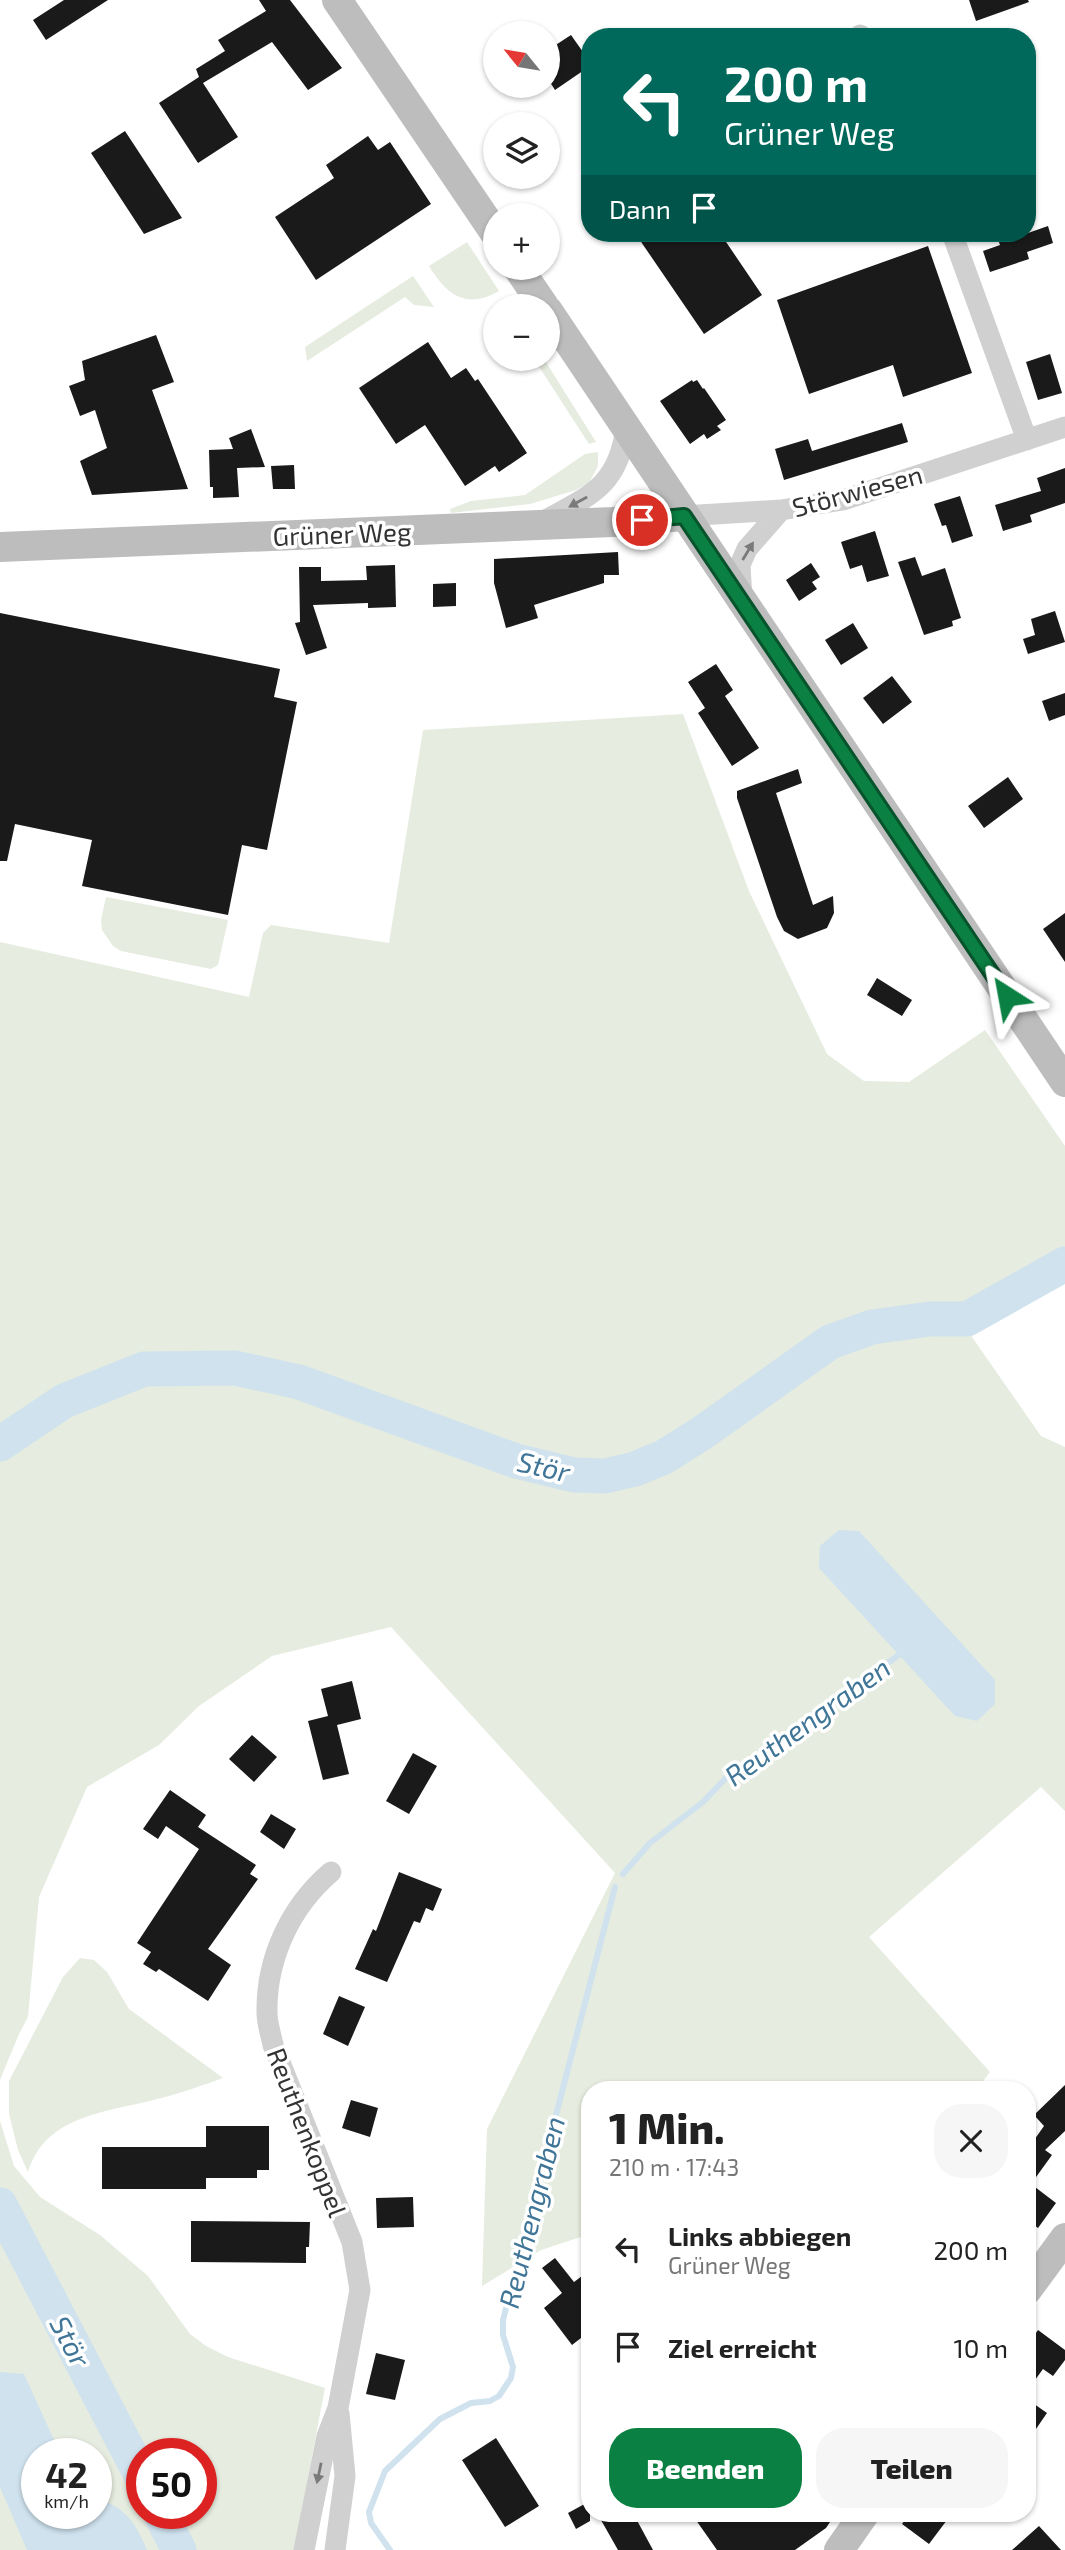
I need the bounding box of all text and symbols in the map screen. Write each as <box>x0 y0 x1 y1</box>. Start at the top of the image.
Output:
north arrow <box>483 21 560 98</box>
map controls <box>483 21 560 371</box>
text: 200 m <box>724 53 868 112</box>
icon: left <box>609 56 700 147</box>
button: layers <box>483 112 560 189</box>
text: Grüner Weg <box>724 113 895 151</box>
icon: arrive <box>685 189 723 227</box>
text: Dann <box>609 193 671 224</box>
button: + <box>483 203 560 280</box>
button: − <box>483 294 560 371</box>
street label: Störwiesen <box>788 458 926 522</box>
pin <box>612 490 672 550</box>
one-way arrow <box>568 496 588 508</box>
icon: arrive <box>623 501 661 539</box>
street label: Grüner Weg <box>272 515 412 551</box>
one-way arrow <box>742 541 755 560</box>
position arrow <box>970 959 1044 1033</box>
water label: Stör <box>514 1443 574 1489</box>
water label: Reuthengraben <box>718 1650 896 1792</box>
street label: Reuthenkoppel <box>262 2043 355 2221</box>
text: 1 Min. <box>609 2102 725 2152</box>
button: close <box>934 2104 1008 2178</box>
water label: Reuthengraben <box>491 2113 571 2311</box>
text: 210 m · 17:43 <box>609 2153 739 2181</box>
text: Links abbiegen <box>668 2220 852 2251</box>
icon: left <box>609 2230 647 2268</box>
text: 200 m <box>933 2234 1008 2265</box>
text: Grüner Weg <box>668 2251 791 2279</box>
water label: Stör <box>44 2310 99 2373</box>
icon: arrive <box>609 2328 647 2366</box>
text: Ziel erreicht <box>668 2332 817 2363</box>
text: 10 m <box>953 2332 1008 2363</box>
button: Beenden <box>609 2428 802 2508</box>
button: Teilen <box>816 2428 1008 2508</box>
speed limit sign: 50 <box>126 2438 217 2529</box>
text: 42 <box>45 2453 88 2495</box>
one-way arrow <box>314 2462 325 2484</box>
text: km/h <box>44 2490 89 2512</box>

